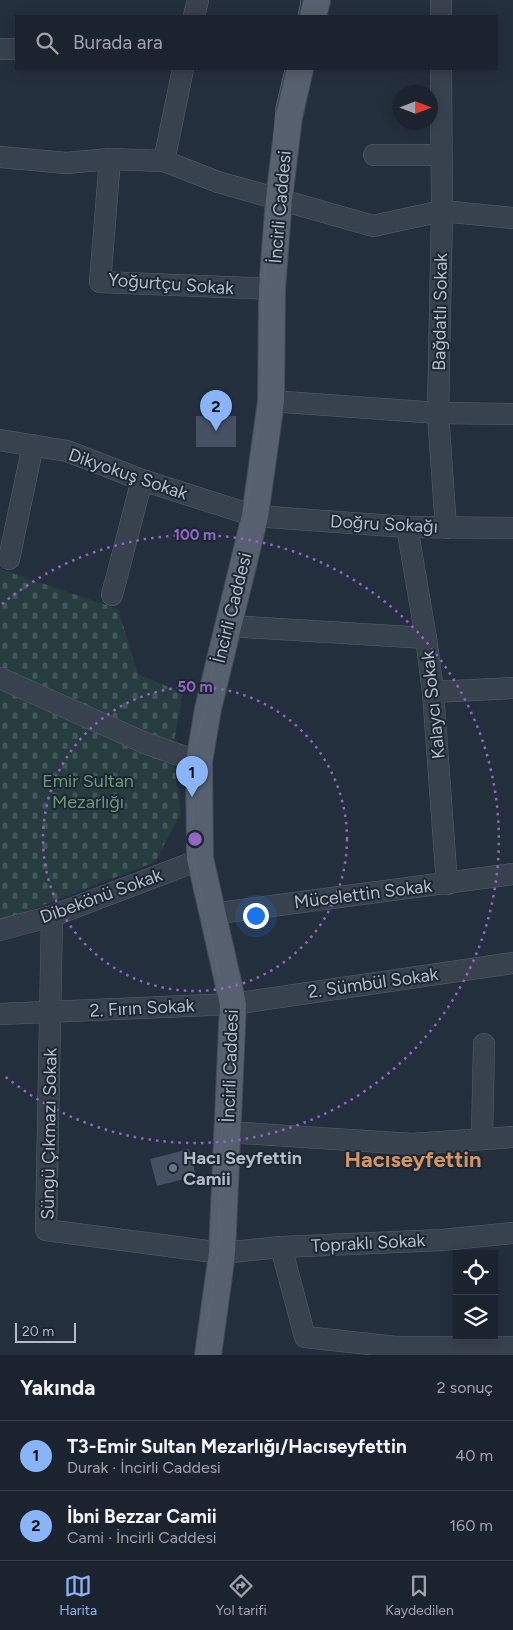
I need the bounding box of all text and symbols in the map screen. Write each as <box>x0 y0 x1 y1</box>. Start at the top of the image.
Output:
search box <box>15 15 498 70</box>
icon: search <box>33 29 61 57</box>
text: Burada ara <box>73 31 163 54</box>
north arrow <box>393 85 438 130</box>
street label: İncirli Caddesi <box>264 150 296 264</box>
street label: Bağdatlı Sokak <box>428 253 452 371</box>
street label: Yoğurtçu Sokak <box>107 269 235 299</box>
pin: 2 <box>200 390 232 431</box>
street label: Dikyokuş Sokak <box>66 443 191 505</box>
street label: Doğru Sokağı <box>330 510 438 538</box>
text: 100 m <box>174 526 216 544</box>
street label: İncirli Caddesi <box>208 550 256 666</box>
street label: Kalaycı Sokak <box>416 650 450 760</box>
text: 50 m <box>177 678 213 696</box>
pin: 1 <box>176 756 208 797</box>
park label: Emir Sultan Mezarlığı <box>42 770 134 813</box>
centre of rings <box>186 830 204 848</box>
street label: Dibekönü Sokak <box>37 864 165 928</box>
street label: Mücelettin Sokak <box>293 875 434 913</box>
your location <box>243 903 269 929</box>
street label: 2. Sümbül Sokak <box>306 963 440 1003</box>
street label: 2. Fırın Sokak <box>89 994 195 1022</box>
street label: İncirli Caddesi <box>217 1009 243 1123</box>
street label: Süngü Çıkmazı Sokak <box>37 1048 62 1220</box>
district label: Hacıseyfettin <box>344 1146 482 1173</box>
place label: Hacı Seyfettin Camii <box>183 1147 302 1190</box>
marker: Hacı Seyfettin Camii <box>167 1162 179 1174</box>
street label: Topraklı Sokak <box>310 1229 426 1257</box>
map controls <box>453 1250 498 1340</box>
button: locate <box>453 1250 498 1295</box>
button: layers <box>453 1295 498 1340</box>
scale bar <box>15 1320 76 1343</box>
text: 20 m <box>22 1323 54 1340</box>
text: Yakında <box>20 1375 95 1400</box>
text: 2 sonuç <box>437 1378 493 1397</box>
text: T3-Emir Sultan Mezarlığı/Hacıseyfettin <box>67 1435 407 1458</box>
text: 1 <box>33 1446 39 1465</box>
text: 40 m <box>455 1446 493 1465</box>
text: Durak · İncirli Caddesi <box>67 1458 221 1477</box>
text: İbni Bezzar Camii <box>67 1505 217 1528</box>
text: 2 <box>31 1516 41 1535</box>
text: 160 m <box>450 1516 493 1535</box>
text: Cami · İncirli Caddesi <box>67 1528 217 1547</box>
tab: Harita <box>59 1572 97 1619</box>
tab: Yol tarifi <box>216 1572 267 1619</box>
tab: Kaydedilen <box>385 1572 454 1619</box>

